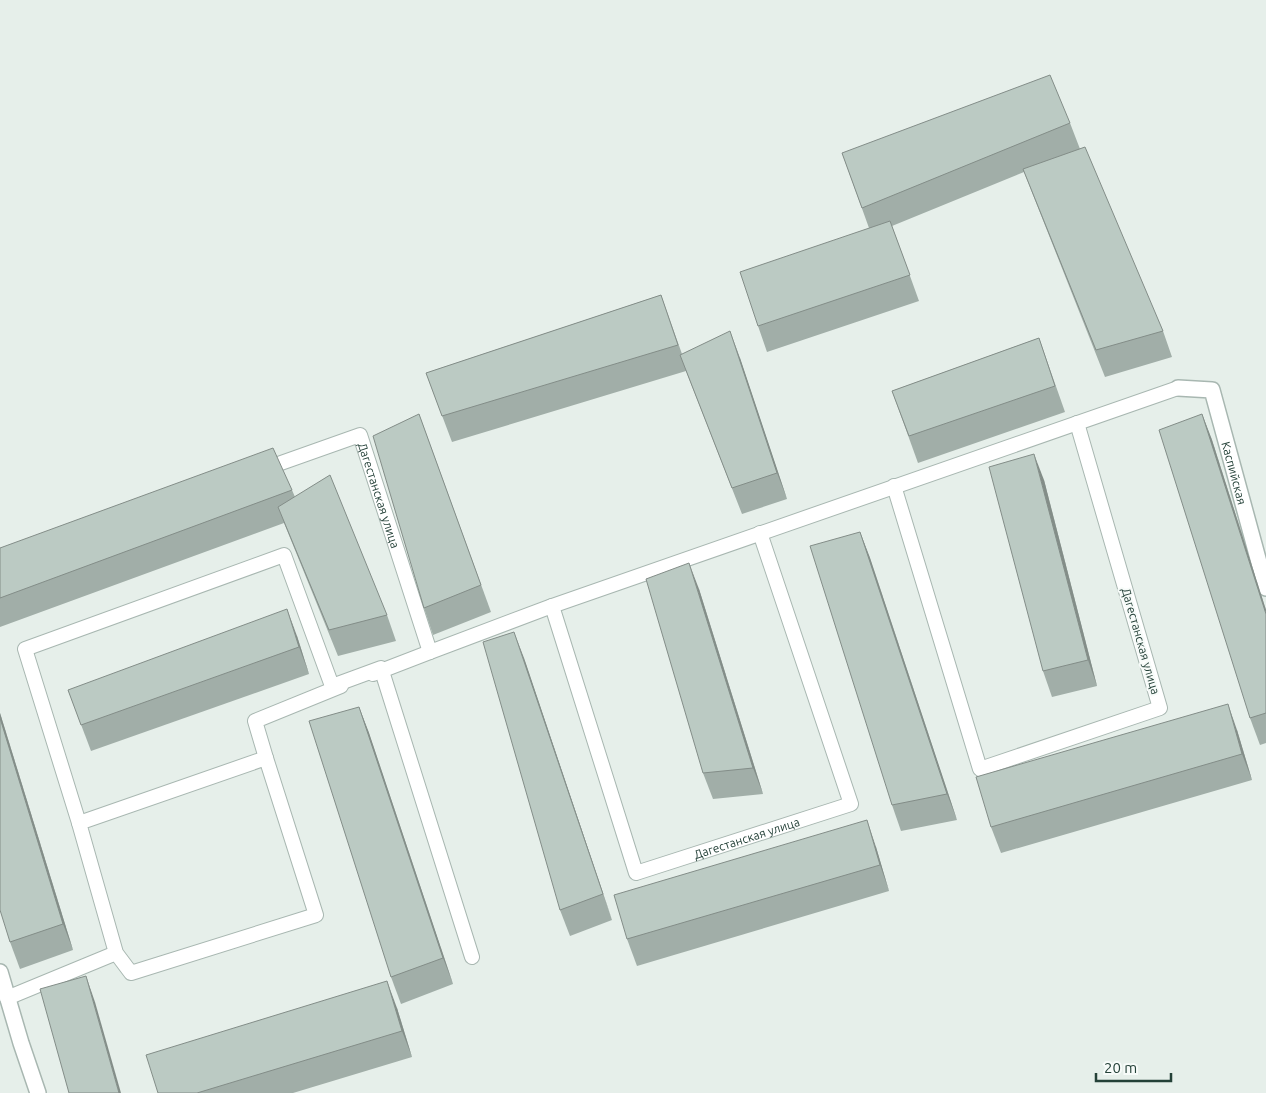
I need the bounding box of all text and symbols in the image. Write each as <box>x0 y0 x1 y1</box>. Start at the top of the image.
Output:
street label: Каспийская <box>1220 440 1249 506</box>
street label: Дагестанская улица <box>356 441 403 550</box>
street label: Дагестанская улица <box>1120 586 1162 696</box>
street label: Дагестанская улица <box>692 814 801 861</box>
scale bar <box>1096 1050 1171 1082</box>
text: 20 m <box>1104 1059 1137 1076</box>

